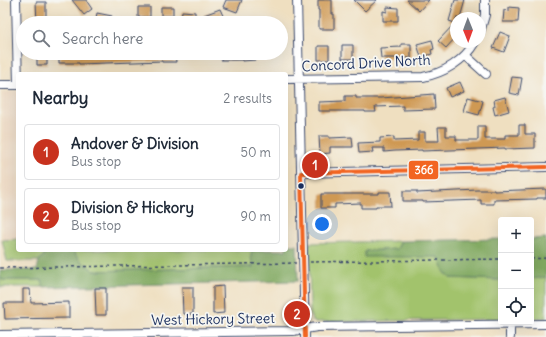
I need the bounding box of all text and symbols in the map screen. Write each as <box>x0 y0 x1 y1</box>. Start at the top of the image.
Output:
north arrow <box>450 12 486 48</box>
search box <box>16 16 288 60</box>
icon: search <box>30 27 52 49</box>
text: Search here <box>62 29 143 48</box>
street label: Concord Drive North <box>301 51 431 75</box>
text: Nearby <box>32 87 88 109</box>
text: 2 results <box>223 90 272 107</box>
text: Andover & Division <box>71 134 199 153</box>
text: 1 <box>43 144 49 161</box>
text: 50 m <box>240 144 271 161</box>
pin: 1 <box>302 150 328 180</box>
text: Bus stop <box>71 153 121 170</box>
line badge: 366 <box>408 160 439 180</box>
text: 366 <box>415 163 433 177</box>
unlabelled marker <box>296 181 306 191</box>
text: Division & Hickory <box>71 198 194 217</box>
text: 2 <box>42 208 50 225</box>
text: 90 m <box>240 208 271 225</box>
your location <box>312 214 332 234</box>
text: Bus stop <box>71 217 121 234</box>
map controls <box>498 217 534 325</box>
button: + <box>498 217 534 253</box>
button: − <box>498 253 534 289</box>
button: locate <box>498 289 534 325</box>
pin: 2 <box>284 299 310 329</box>
street label: West Hickory Street <box>151 309 275 329</box>

